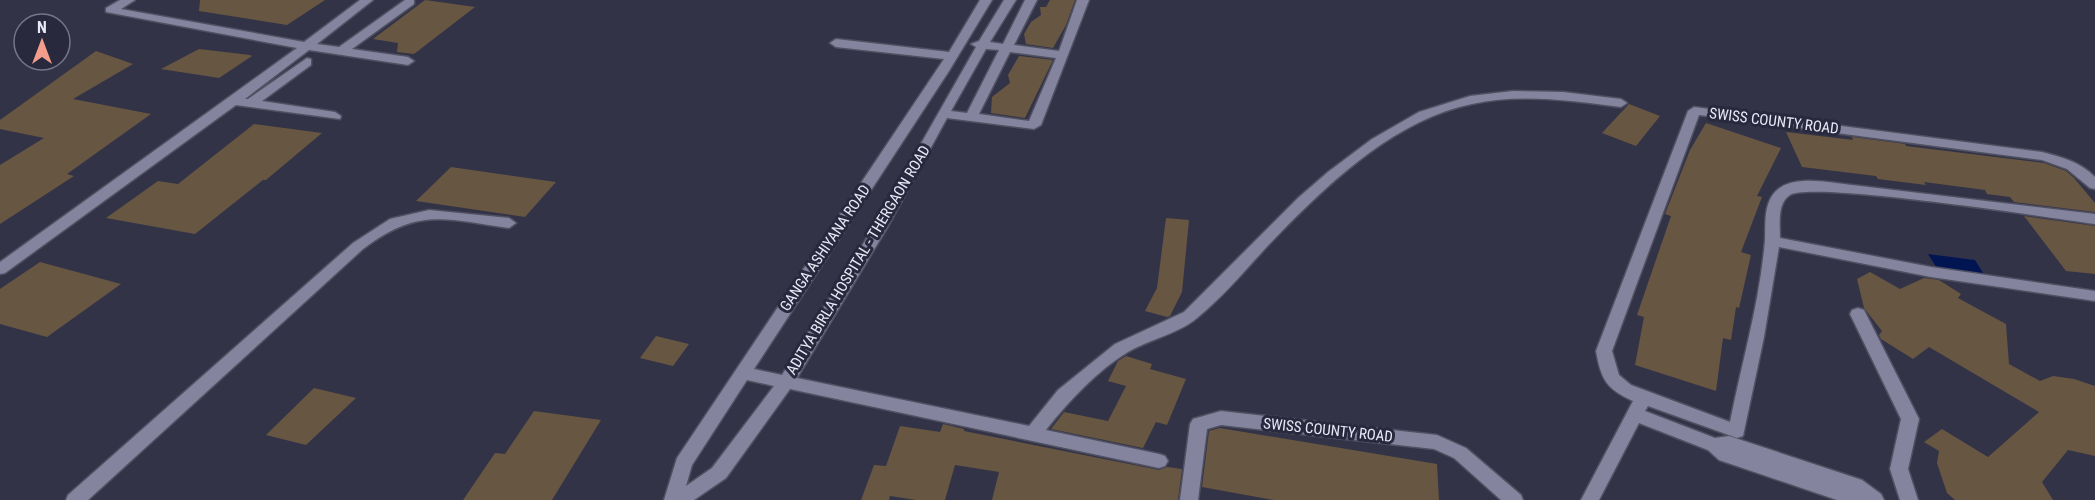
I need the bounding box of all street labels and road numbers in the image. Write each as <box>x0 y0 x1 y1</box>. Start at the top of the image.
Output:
street label: SWISS COUNTY ROAD <box>1708 104 1840 138</box>
street label: ADITYA BIRLA HOSPITAL - THERGAON ROAD <box>782 142 934 378</box>
street label: GANGA ASHIYANA ROAD <box>776 181 874 315</box>
street label: SWISS COUNTY ROAD <box>1262 414 1394 446</box>

